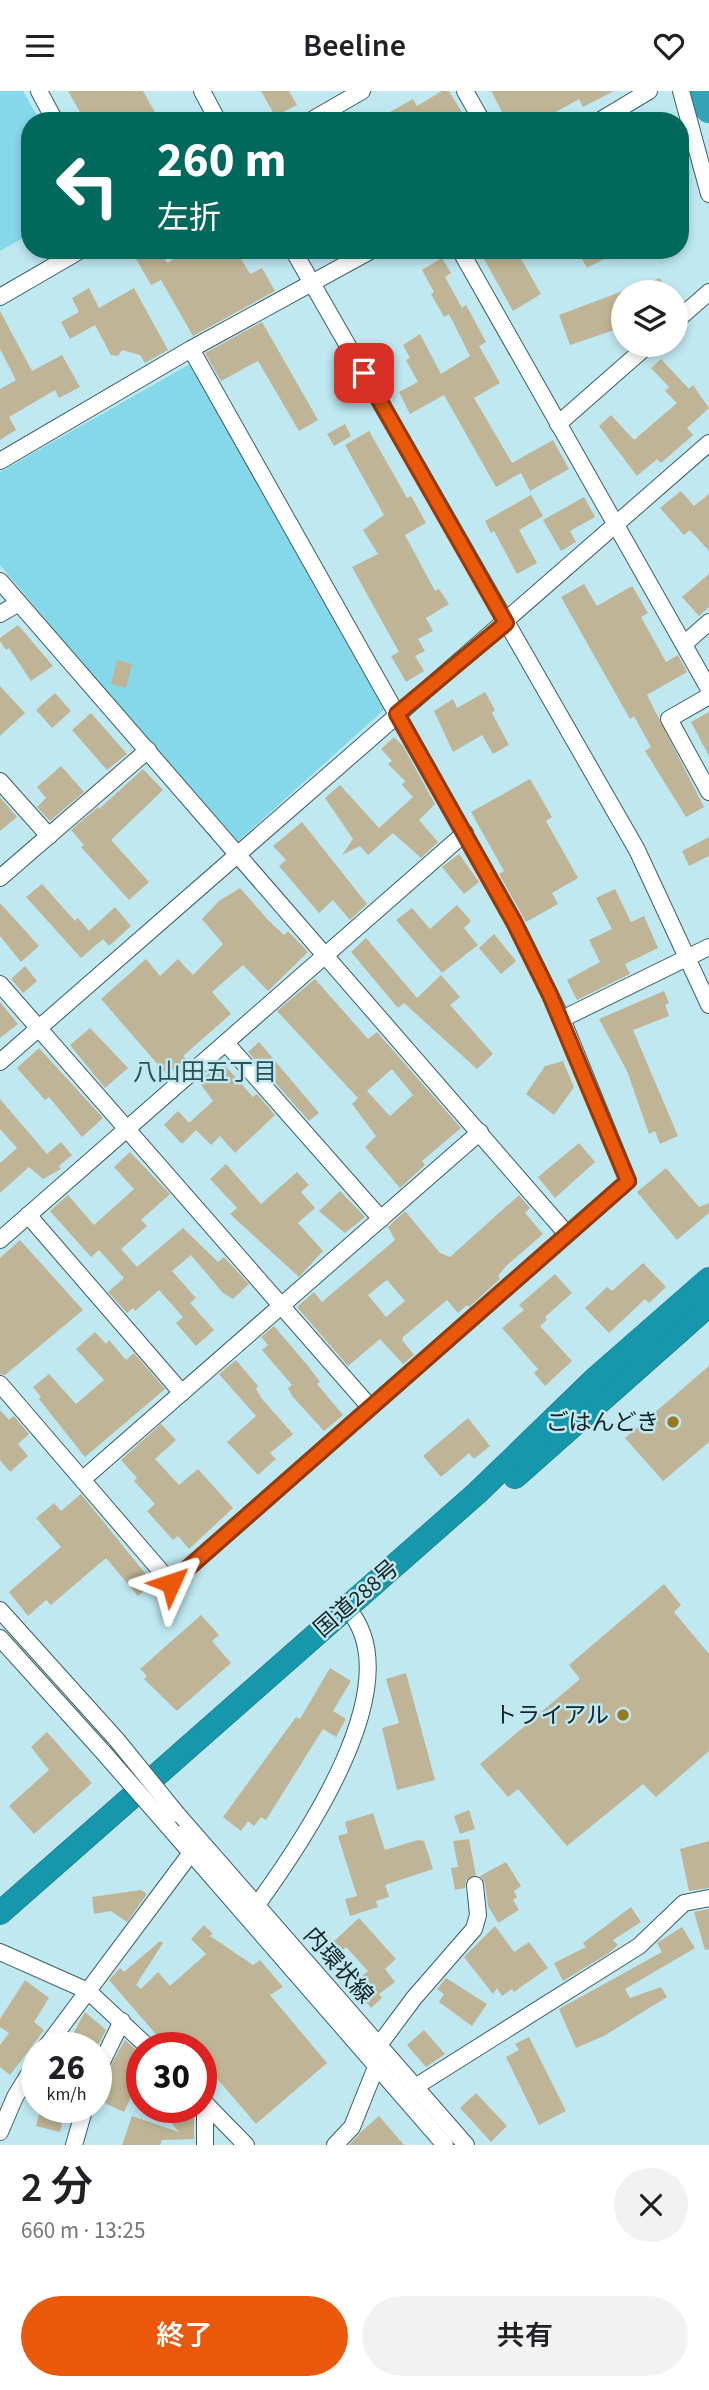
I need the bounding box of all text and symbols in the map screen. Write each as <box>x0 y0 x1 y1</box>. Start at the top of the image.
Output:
text: Beeline <box>303 23 406 69</box>
icon: menu <box>21 27 59 65</box>
icon: heart <box>650 27 688 65</box>
text: 260 m <box>157 126 286 196</box>
icon: left <box>42 140 133 231</box>
text: 左折 <box>157 195 221 241</box>
map controls <box>611 280 688 357</box>
button: layers <box>611 280 688 357</box>
pin <box>334 343 394 403</box>
icon: arrive <box>345 354 383 392</box>
district label: 八山田五丁目 <box>133 1055 277 1090</box>
place label: ごはんどき <box>545 1406 659 1439</box>
marker: ごはんどき <box>665 1414 681 1430</box>
position arrow <box>134 1546 208 1620</box>
street label: 国道288号 <box>307 1552 406 1645</box>
place label: トライアル <box>494 1699 609 1732</box>
marker: トライアル <box>615 1707 631 1723</box>
street label: 内環状線 <box>296 1920 381 2011</box>
speed limit sign: 30 <box>126 2032 217 2123</box>
text: 26 <box>48 2043 85 2093</box>
text: km/h <box>47 2082 86 2107</box>
text: 2 分 <box>21 2158 93 2218</box>
button: close <box>614 2168 688 2242</box>
text: 660 m · 13:25 <box>21 2214 145 2247</box>
button: 終了 <box>21 2296 348 2376</box>
button: 共有 <box>362 2296 688 2376</box>

